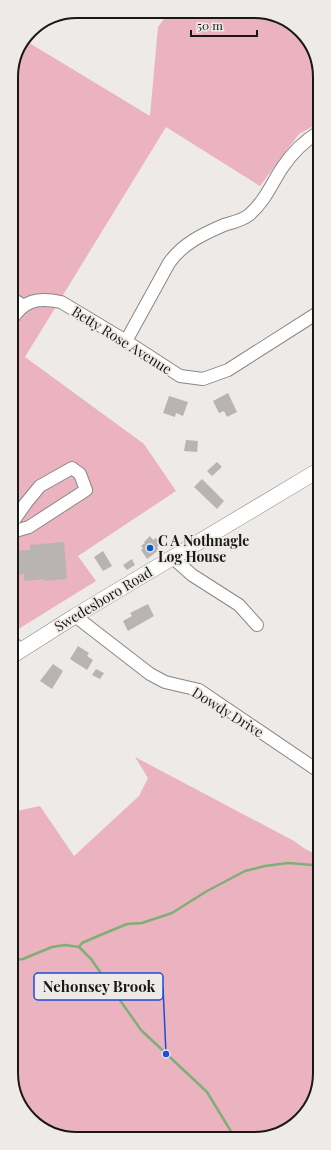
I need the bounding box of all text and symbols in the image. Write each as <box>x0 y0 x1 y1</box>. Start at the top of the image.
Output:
scale bar <box>191 12 257 38</box>
text: 50 m <box>197 17 223 33</box>
street label: Betty Rose Avenue <box>68 302 176 378</box>
place label: C A Nothnagle Log House <box>158 531 249 566</box>
marker: C A Nothnagle Log House <box>145 543 155 553</box>
street label: Swedesboro Road <box>50 562 156 636</box>
street label: Dowdy Drive <box>189 683 267 741</box>
callout: Nehonsey Brook <box>34 973 163 1000</box>
text: Nehonsey Brook <box>43 976 155 996</box>

